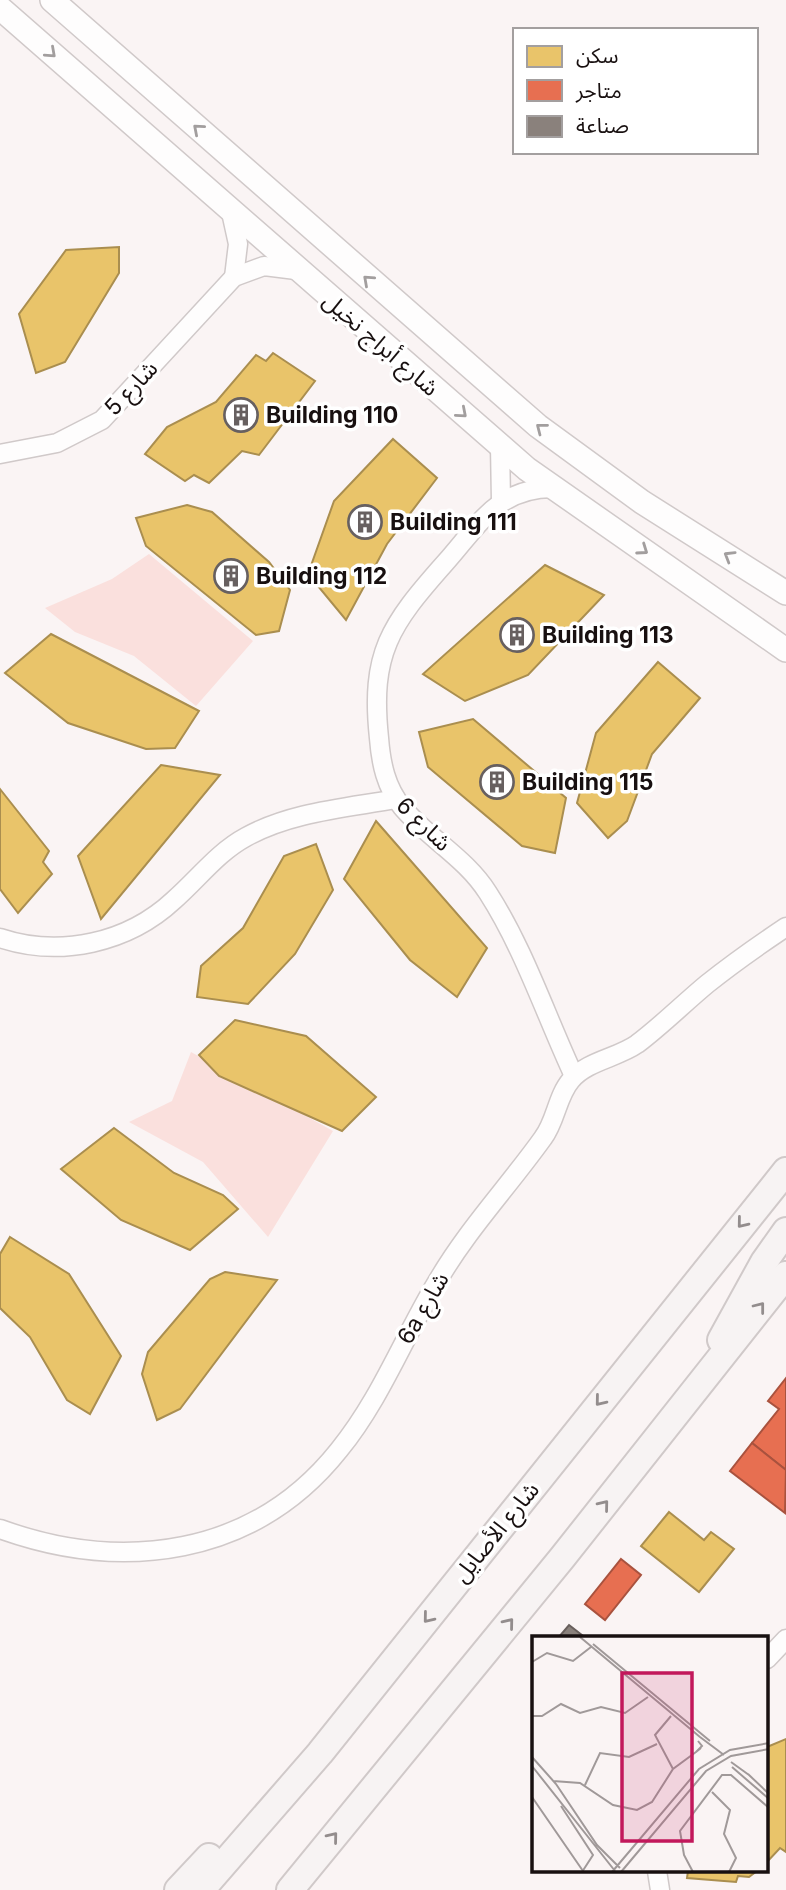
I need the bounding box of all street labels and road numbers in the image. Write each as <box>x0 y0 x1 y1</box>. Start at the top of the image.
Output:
street label: شارع أبراج نخيل <box>315 286 445 404</box>
street label: شارع 5 <box>99 355 166 423</box>
street label: شارع 6 <box>389 791 457 859</box>
street label: 6a شارع <box>391 1267 457 1350</box>
street label: شارع الأصايل <box>447 1476 547 1590</box>

